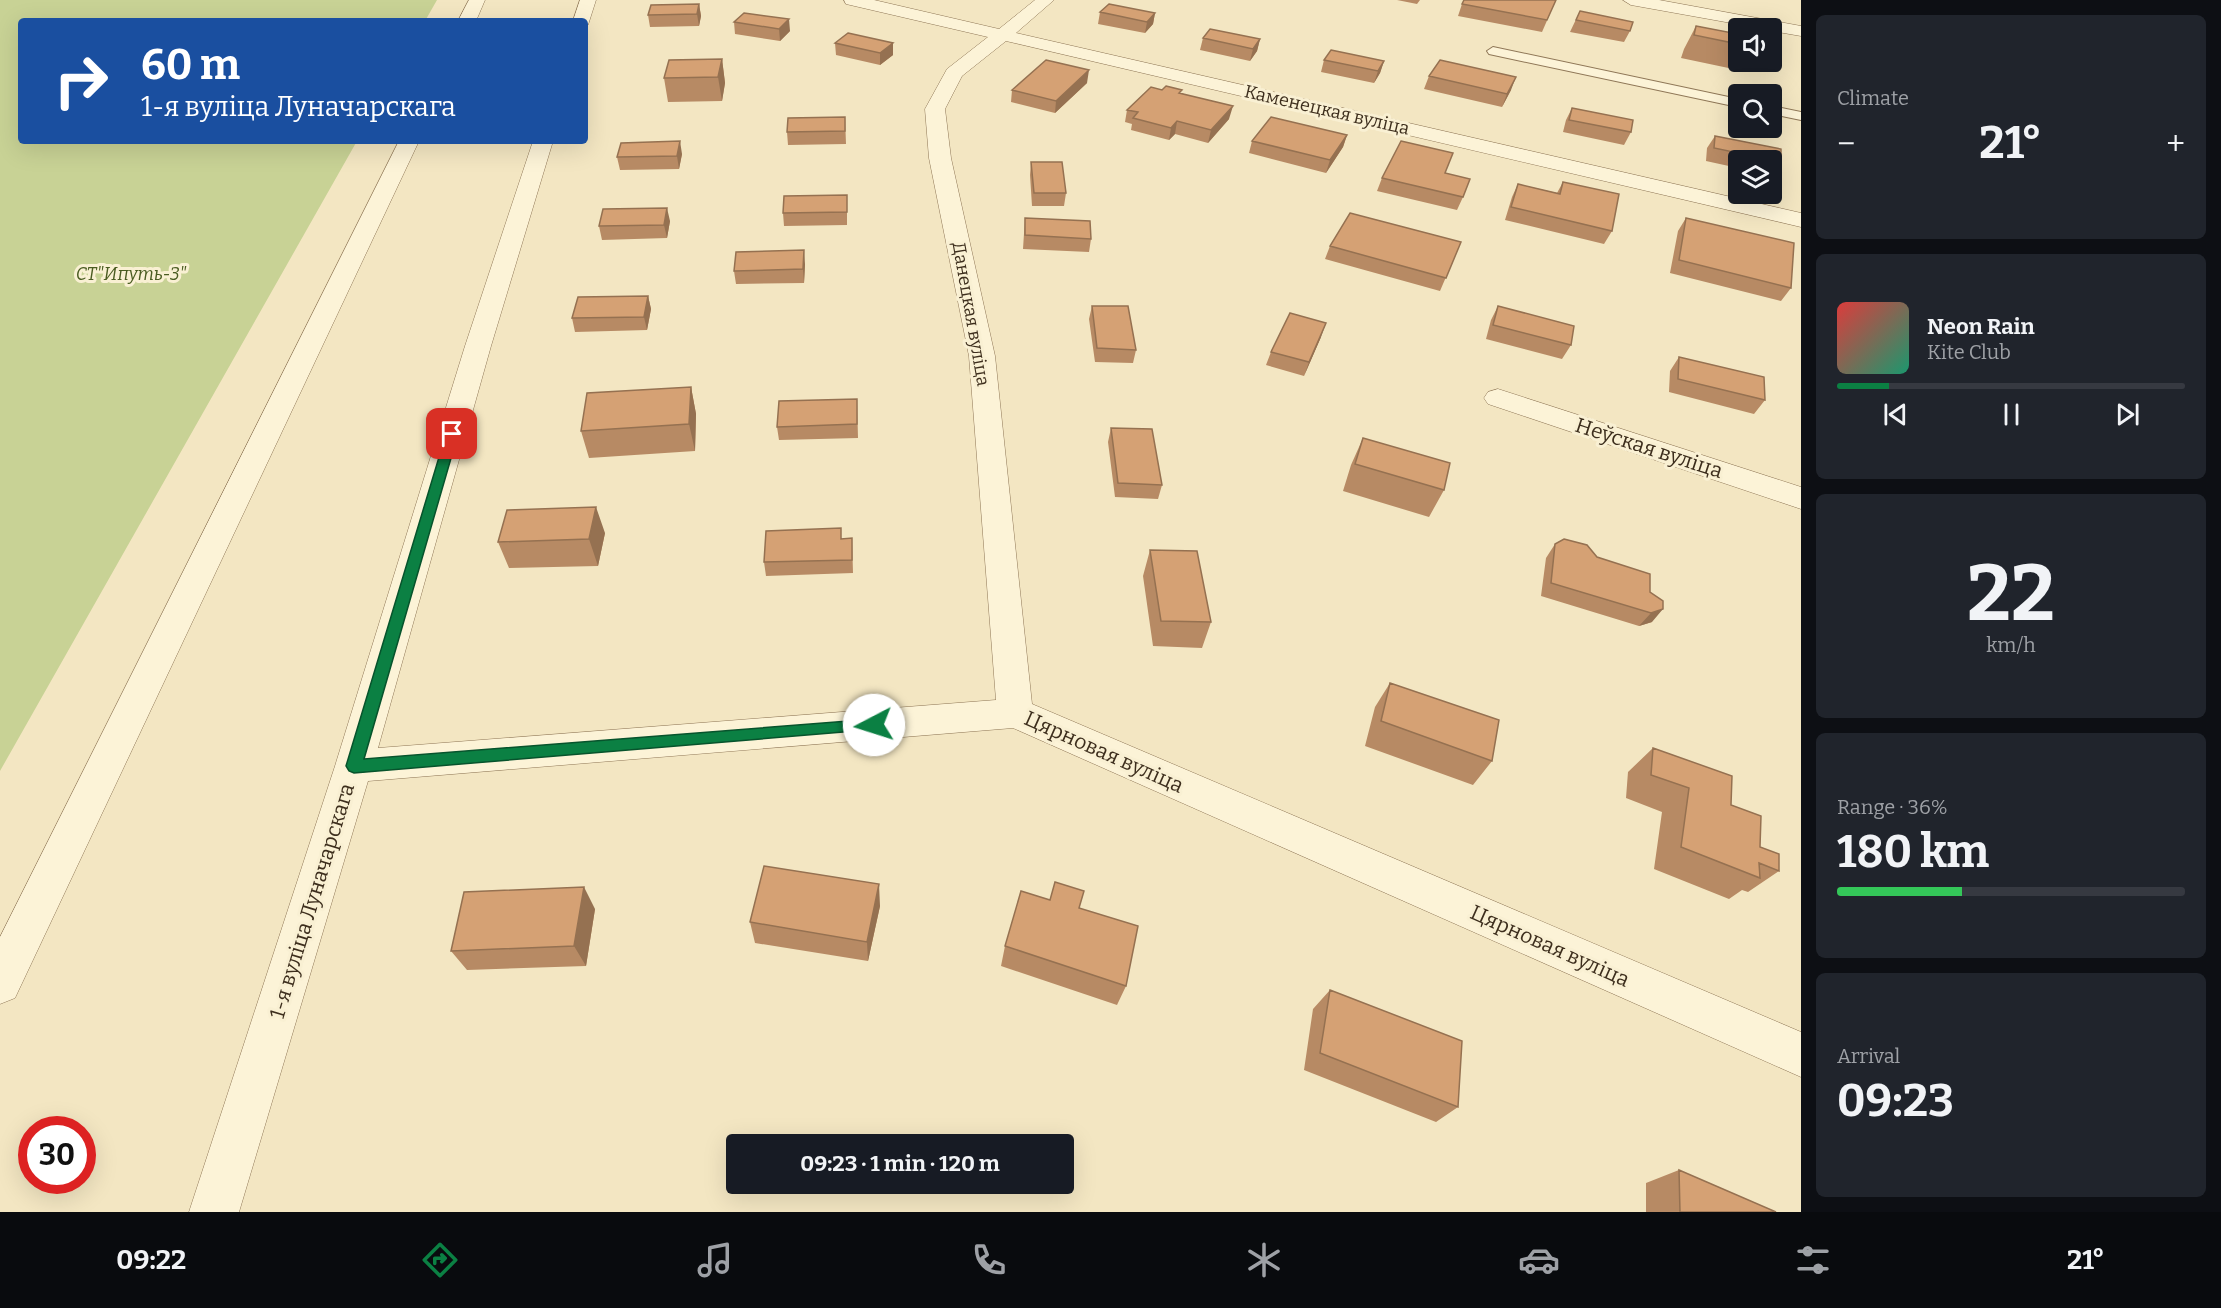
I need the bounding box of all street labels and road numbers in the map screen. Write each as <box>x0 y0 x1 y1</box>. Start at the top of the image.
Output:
street label: Каменецкая вуліца <box>1242 80 1412 140</box>
street label: Данецкая вуліца <box>948 240 995 388</box>
street label: Неўская вуліца <box>1572 412 1727 484</box>
street label: Цярновая вуліца <box>1020 705 1188 799</box>
street label: 1-я вуліца Луначарскага <box>264 780 360 1022</box>
street label: Цярновая вуліца <box>1466 899 1634 993</box>

